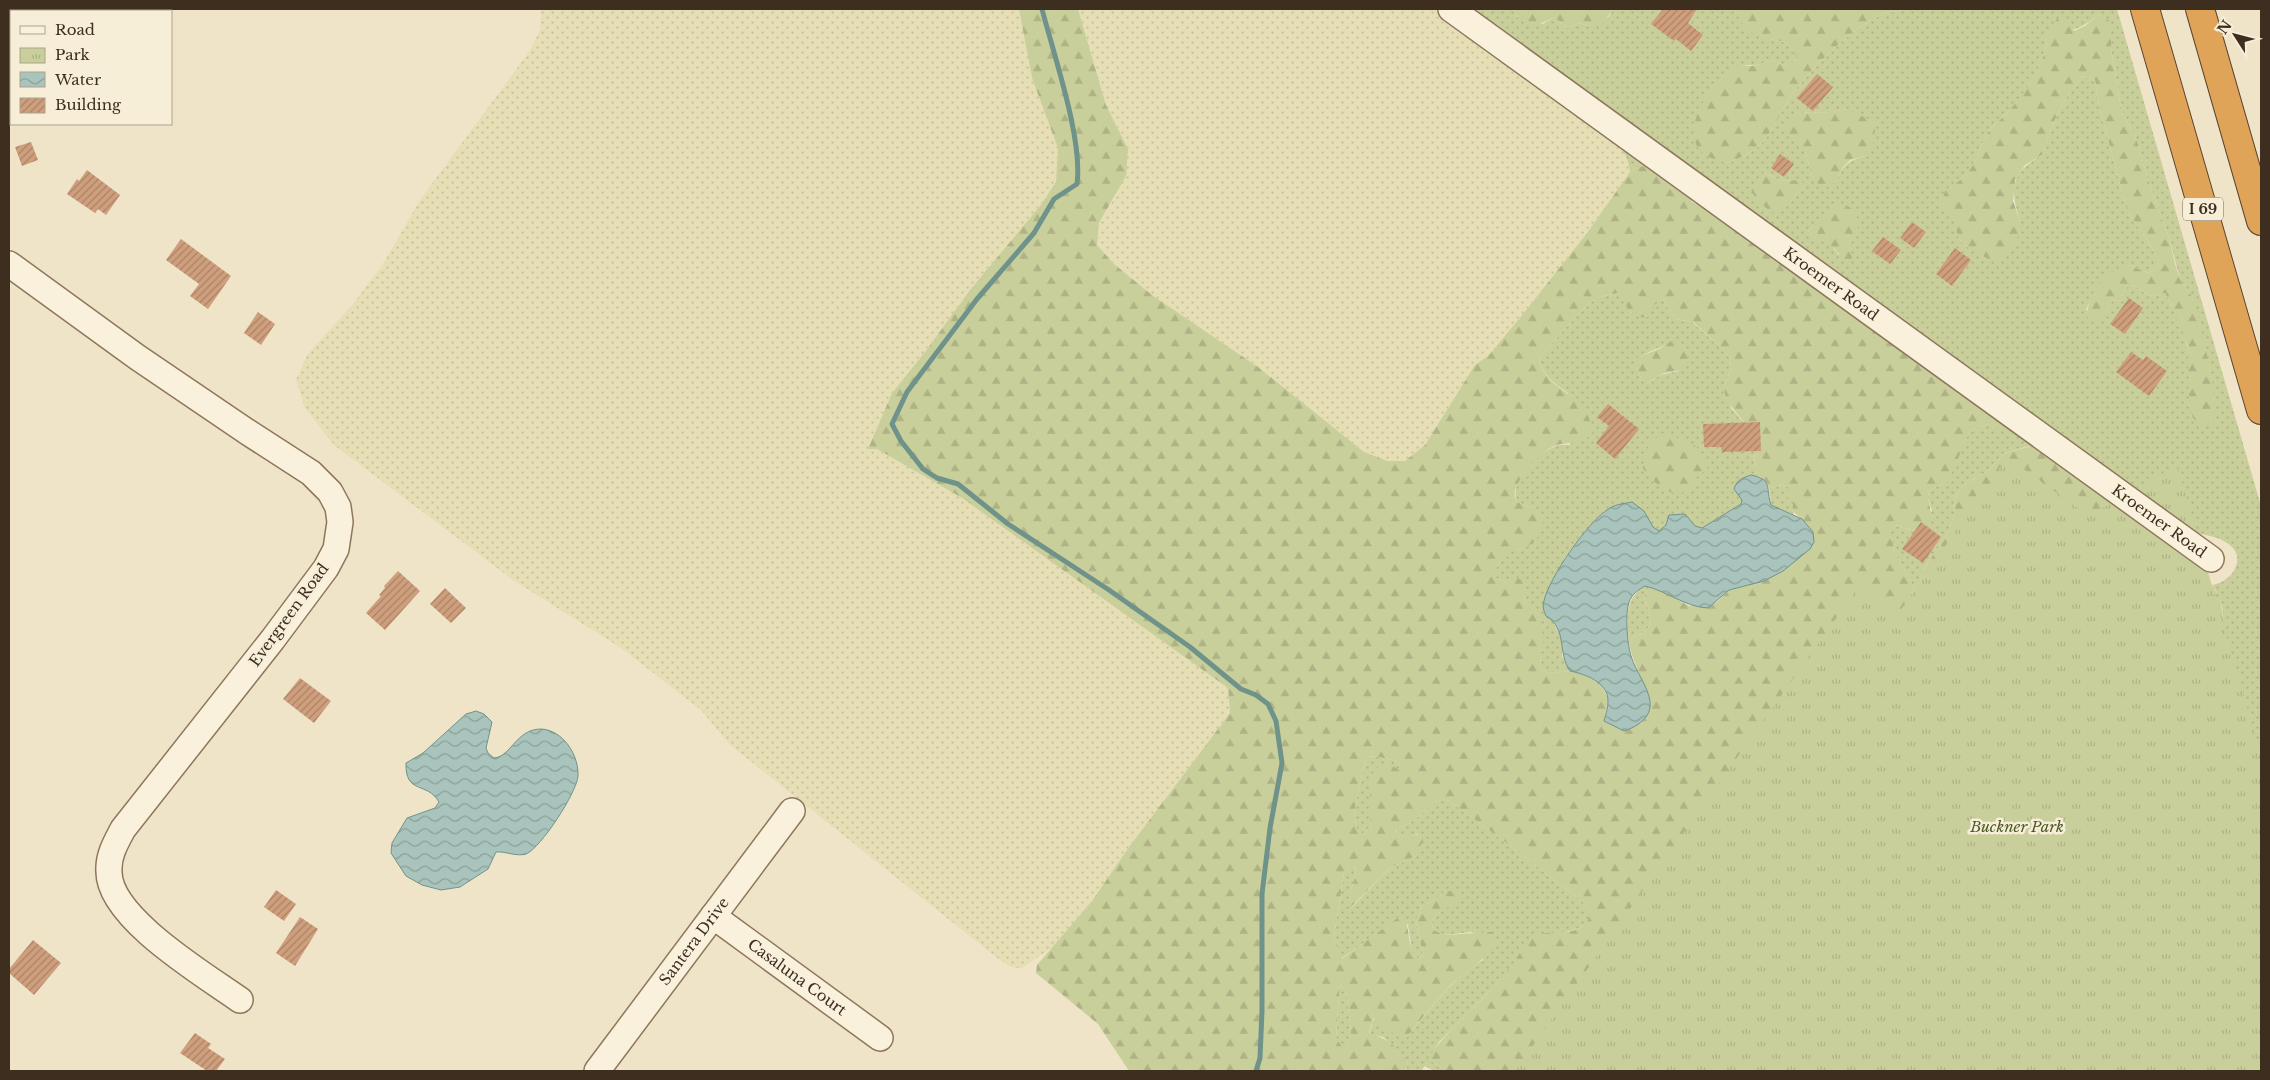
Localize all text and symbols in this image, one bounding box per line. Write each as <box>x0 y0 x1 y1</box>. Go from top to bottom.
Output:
legend <box>10 10 172 125</box>
north arrow <box>2210 10 2260 60</box>
text: N <box>2213 17 2236 38</box>
text: Road <box>55 20 95 39</box>
text: Park <box>55 45 91 64</box>
text: Water <box>54 70 102 89</box>
text: Building <box>55 95 122 114</box>
road number: I 69 <box>2183 198 2223 220</box>
street label: Kroemer Road <box>1780 243 1883 324</box>
street label: Kroemer Road <box>2108 480 2211 562</box>
street label: Evergreen Road <box>245 559 332 670</box>
park label: Buckner Park <box>1969 817 2064 836</box>
street label: Santera Drive <box>655 893 733 989</box>
street label: Casaluna Court <box>744 934 851 1020</box>

